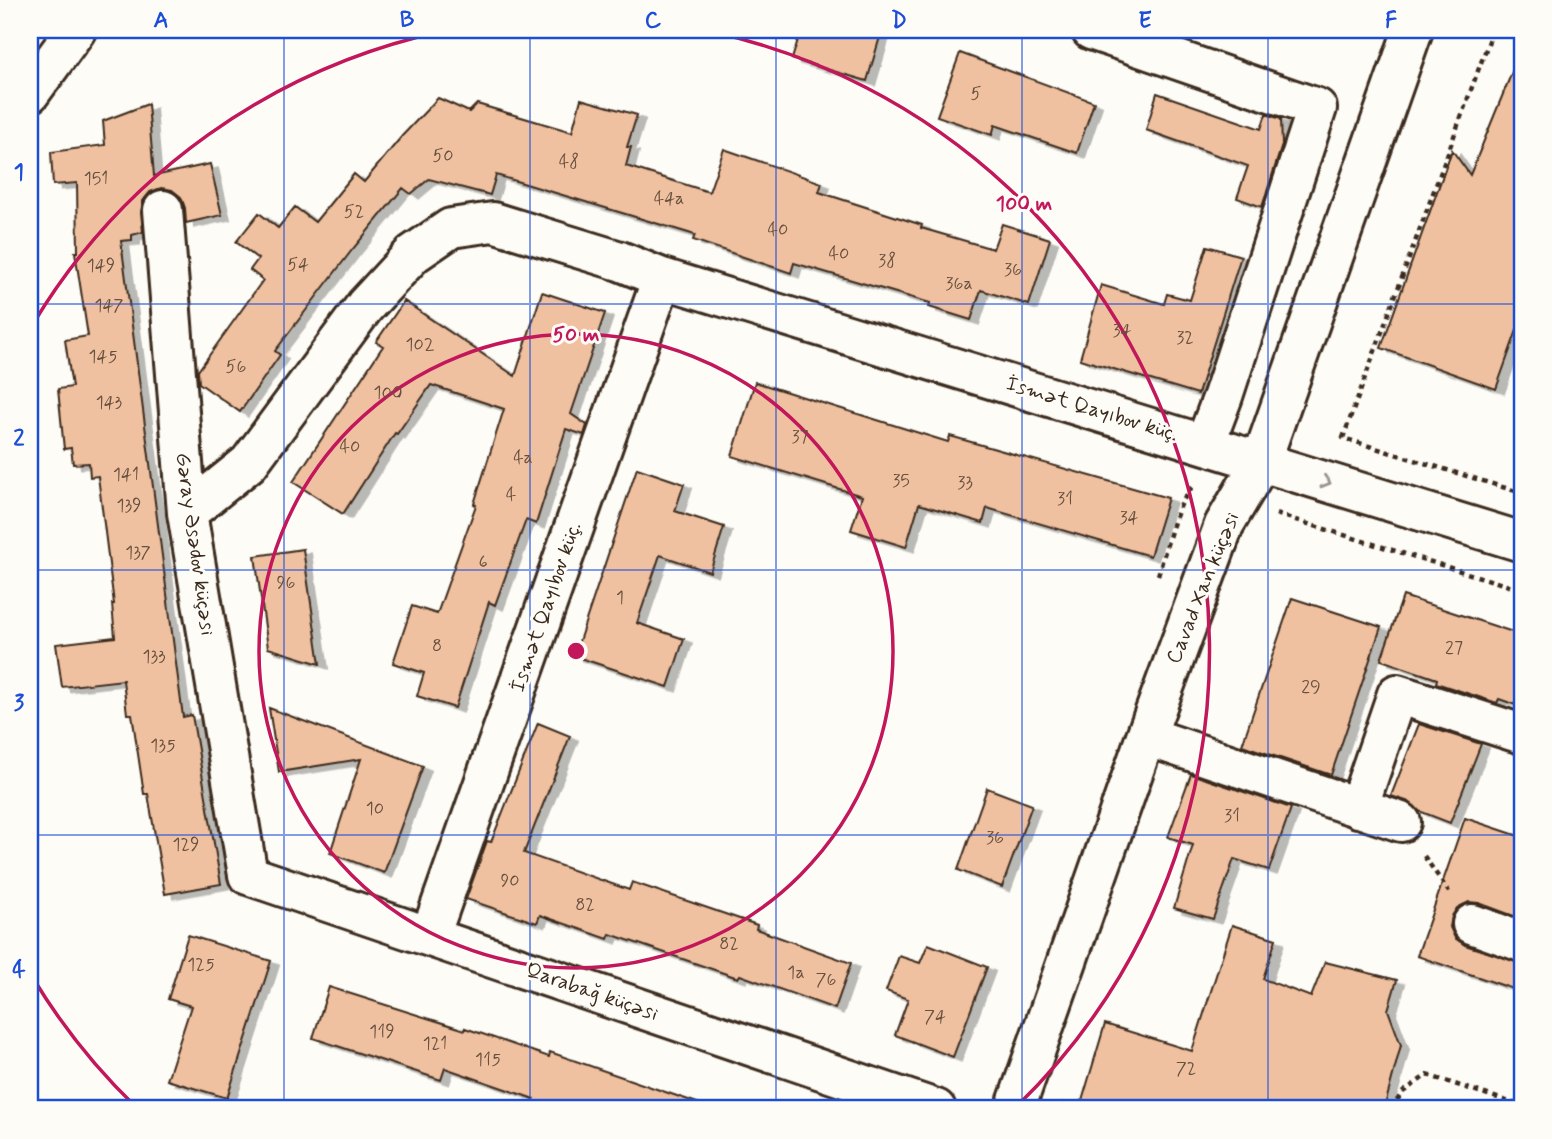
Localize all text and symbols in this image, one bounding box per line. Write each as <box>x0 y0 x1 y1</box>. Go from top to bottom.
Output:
text: A <box>153 6 169 36</box>
text: B <box>400 6 415 36</box>
text: C <box>645 6 662 36</box>
text: D <box>891 6 907 36</box>
text: E <box>1138 6 1152 36</box>
text: F <box>1385 6 1397 36</box>
house number: 5 <box>971 82 982 106</box>
house number: 50 <box>432 144 454 168</box>
house number: 48 <box>559 150 579 174</box>
text: 1 <box>14 158 24 188</box>
house number: 151 <box>84 167 108 191</box>
house number: 44a <box>654 187 684 211</box>
text: 100 m <box>996 190 1052 218</box>
house number: 52 <box>344 200 364 224</box>
house number: 40 <box>768 218 788 242</box>
house number: 40 <box>829 242 849 266</box>
house number: 38 <box>878 249 896 273</box>
house number: 54 <box>287 253 309 277</box>
house number: 149 <box>87 254 115 278</box>
house number: 36 <box>1004 258 1022 282</box>
house number: 36a <box>945 272 973 296</box>
house number: 147 <box>94 294 124 318</box>
house number: 34 <box>1112 319 1132 343</box>
text: 50 m <box>553 321 600 349</box>
house number: 32 <box>1176 326 1194 350</box>
house number: 102 <box>405 333 435 357</box>
house number: 145 <box>89 345 117 369</box>
house number: 56 <box>226 355 246 379</box>
street label: İsmət Qayıbov küç. <box>1003 370 1181 448</box>
house number: 100 <box>373 381 403 405</box>
house number: 143 <box>96 391 122 415</box>
text: 2 <box>13 424 25 454</box>
house number: 37 <box>791 425 809 449</box>
house number: 40 <box>340 435 360 459</box>
house number: 4a <box>513 446 533 470</box>
street label: Gəray Əsədov küçəsi <box>168 451 222 637</box>
house number: 141 <box>113 463 139 487</box>
house number: 35 <box>892 469 910 493</box>
house number: 33 <box>957 471 973 495</box>
one-way arrow <box>1319 474 1331 489</box>
house number: 4 <box>506 483 516 507</box>
house number: 31 <box>1057 487 1073 511</box>
house number: 139 <box>116 494 142 518</box>
house number: 34 <box>1119 506 1139 530</box>
street label: Cavad Xan küçəsi <box>1160 508 1246 668</box>
street label: İsmət Qayıbov küç. <box>504 518 588 696</box>
house number: 137 <box>125 541 151 565</box>
house number: 6 <box>478 550 488 574</box>
house number: 96 <box>277 571 295 595</box>
house number: 1 <box>616 586 624 610</box>
house number: 8 <box>432 634 442 658</box>
house number: 27 <box>1445 636 1463 660</box>
centre of rings <box>564 639 588 663</box>
house number: 133 <box>142 645 166 669</box>
house number: 29 <box>1301 675 1321 699</box>
text: 3 <box>14 689 25 719</box>
house number: 135 <box>150 734 176 758</box>
house number: 10 <box>366 797 384 821</box>
house number: 31 <box>1224 804 1240 828</box>
house number: 36 <box>986 826 1004 850</box>
house number: 129 <box>172 833 200 857</box>
house number: 90 <box>500 869 520 893</box>
house number: 82 <box>575 893 595 917</box>
house number: 82 <box>719 932 739 956</box>
house number: 125 <box>187 953 215 977</box>
text: 4 <box>12 955 26 985</box>
street label: Qarabağ küçəsi <box>522 956 662 1028</box>
house number: 1a <box>787 961 805 985</box>
house number: 76 <box>816 968 836 992</box>
house number: 74 <box>924 1005 946 1029</box>
house number: 119 <box>369 1020 395 1044</box>
house number: 121 <box>423 1032 447 1056</box>
house number: 115 <box>475 1048 501 1072</box>
house number: 72 <box>1176 1057 1196 1081</box>

